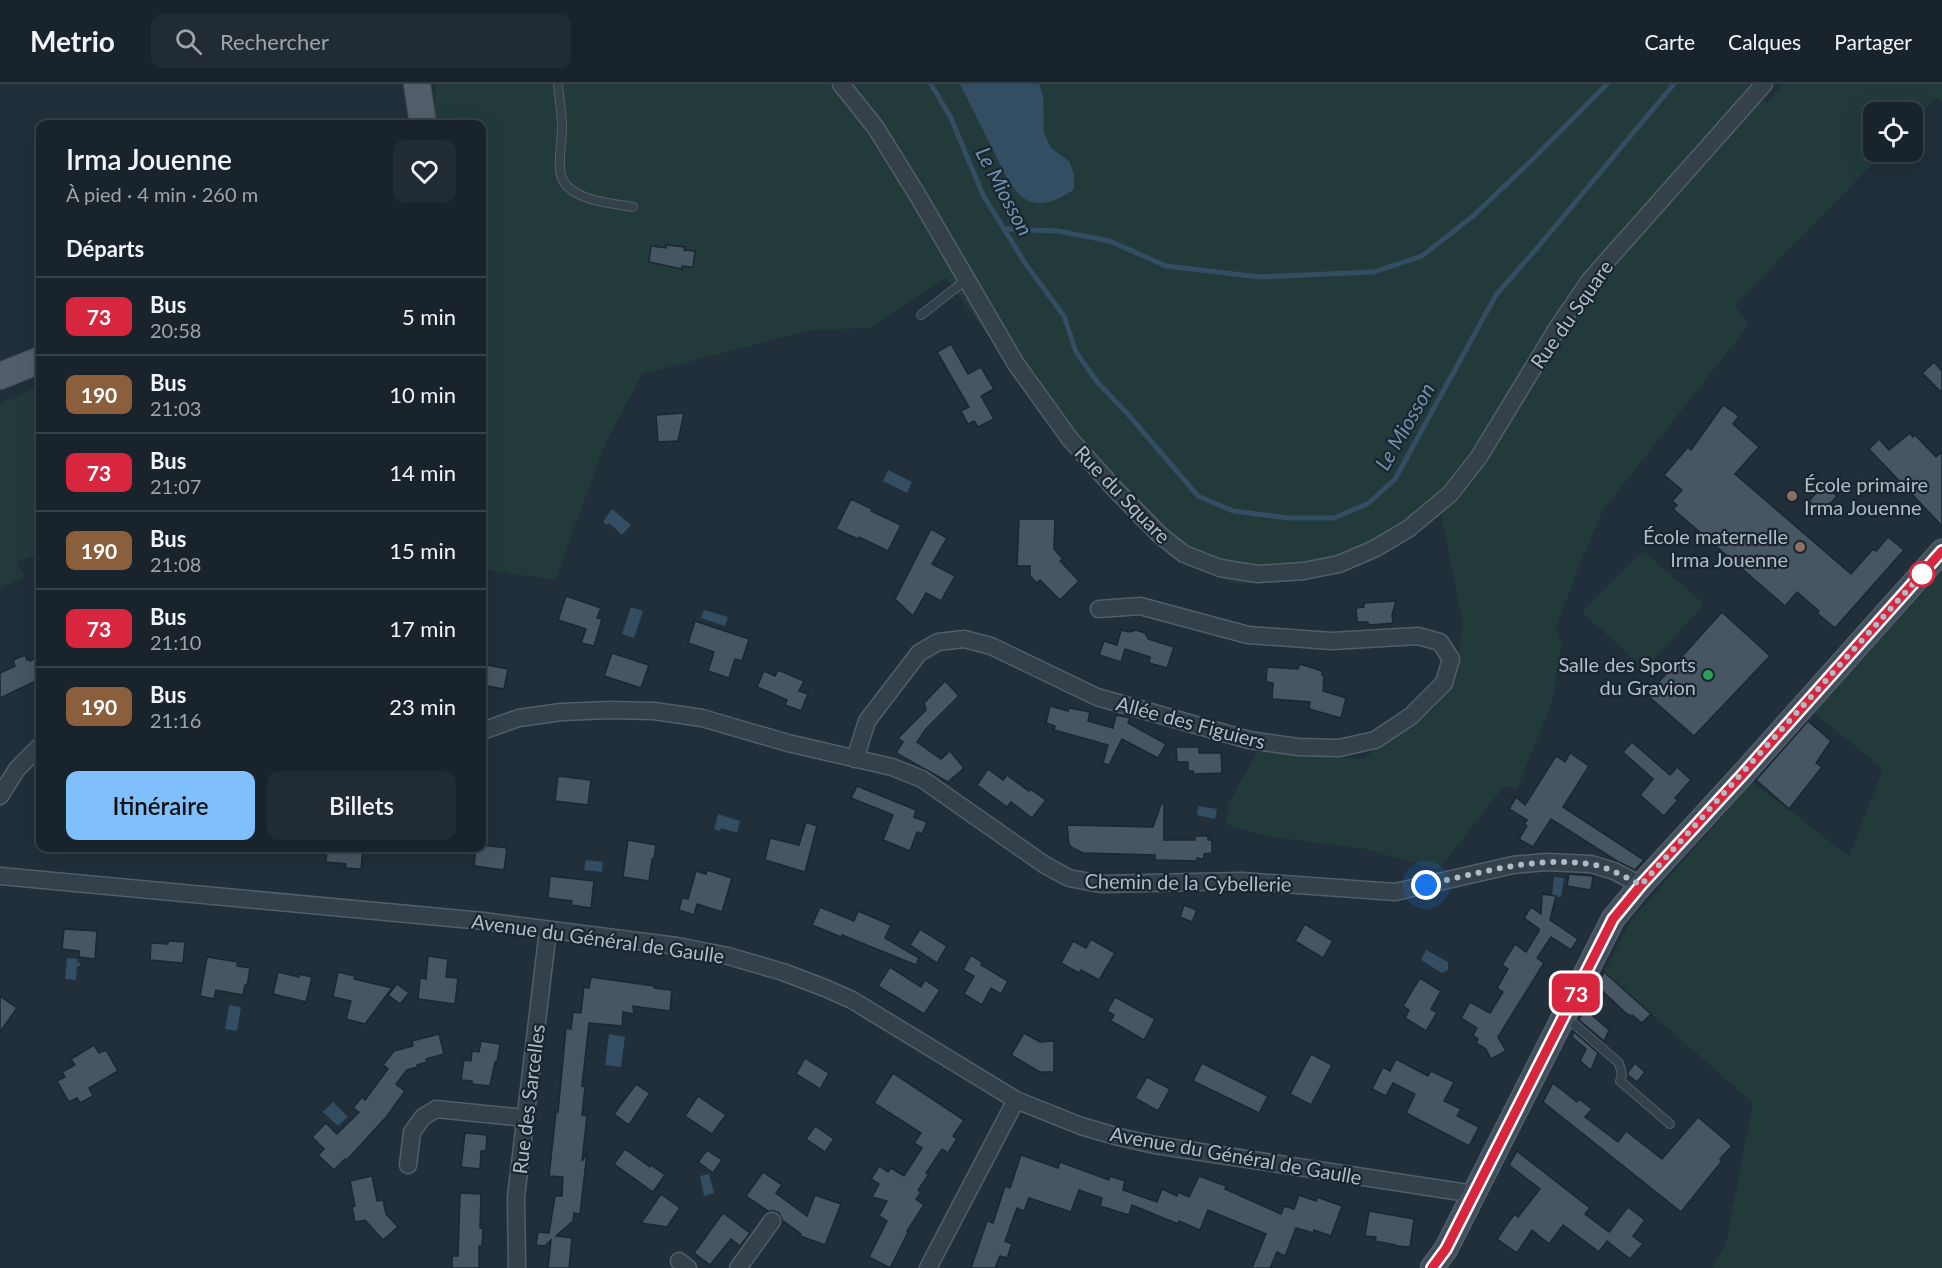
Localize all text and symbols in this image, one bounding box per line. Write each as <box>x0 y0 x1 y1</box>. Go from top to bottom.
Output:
search box <box>151 14 571 68</box>
text: Metrio <box>30 24 115 58</box>
icon: search <box>172 25 205 58</box>
text: Rechercher <box>220 28 329 55</box>
text: Carte <box>1644 29 1695 54</box>
text: Calques <box>1728 29 1801 54</box>
text: Partager <box>1834 29 1912 54</box>
map controls <box>1863 102 1923 162</box>
button: locate <box>1863 102 1923 162</box>
button: heart <box>393 140 456 203</box>
text: Irma Jouenne <box>66 142 232 176</box>
water label: Le Miosson <box>971 142 1039 240</box>
text: À pied · 4 min · 260 m <box>66 182 258 206</box>
text: Départs <box>66 235 144 262</box>
street label: Rue du Square <box>1525 255 1617 373</box>
text: Bus <box>150 291 186 318</box>
text: 5 min <box>402 303 456 330</box>
text: 73 <box>87 304 111 329</box>
text: 20:58 <box>150 318 201 342</box>
text: Bus <box>150 369 186 396</box>
water label: Le Miosson <box>1369 378 1439 474</box>
text: 10 min <box>389 381 456 408</box>
text: 190 <box>81 382 117 407</box>
text: 21:03 <box>150 396 201 420</box>
street label: Rue du Square <box>1070 440 1176 548</box>
text: Bus <box>150 447 186 474</box>
text: 14 min <box>389 459 456 486</box>
text: 73 <box>87 460 111 485</box>
place label: École primaire Irma Jouenne <box>1804 472 1928 519</box>
text: 21:07 <box>150 474 201 498</box>
marker: École primaire Irma Jouenne <box>1785 489 1799 503</box>
place label: École maternelle Irma Jouenne <box>1643 524 1788 571</box>
text: Bus <box>150 525 186 552</box>
text: 15 min <box>389 537 456 564</box>
text: 190 <box>81 538 117 563</box>
marker: École maternelle Irma Jouenne <box>1793 540 1807 554</box>
text: 21:08 <box>150 552 201 576</box>
unlabelled marker <box>1909 561 1935 587</box>
text: Bus <box>150 603 186 630</box>
text: 17 min <box>389 615 456 642</box>
text: 73 <box>87 616 111 641</box>
text: 21:10 <box>150 630 201 654</box>
place label: Salle des Sports du Gravion <box>1558 652 1696 699</box>
marker: Salle des Sports du Gravion <box>1701 668 1715 682</box>
text: Bus <box>150 681 186 708</box>
street label: Allée des Figuiers <box>1114 691 1268 753</box>
text: 23 min <box>389 693 456 720</box>
text: 190 <box>81 694 117 719</box>
text: 21:16 <box>150 708 201 732</box>
button: Itinéraire <box>66 771 255 840</box>
button: Billets <box>267 771 456 840</box>
street label: Chemin de la Cybellerie <box>1084 868 1292 896</box>
your location <box>1411 870 1441 900</box>
street label: Avenue du Général de Gaulle <box>470 908 726 968</box>
line badge: 73 <box>1549 974 1603 1012</box>
text: 73 <box>1564 981 1588 1006</box>
street label: Rue des Sarcelles <box>507 1023 549 1175</box>
street label: Avenue du Général de Gaulle <box>1108 1121 1364 1189</box>

